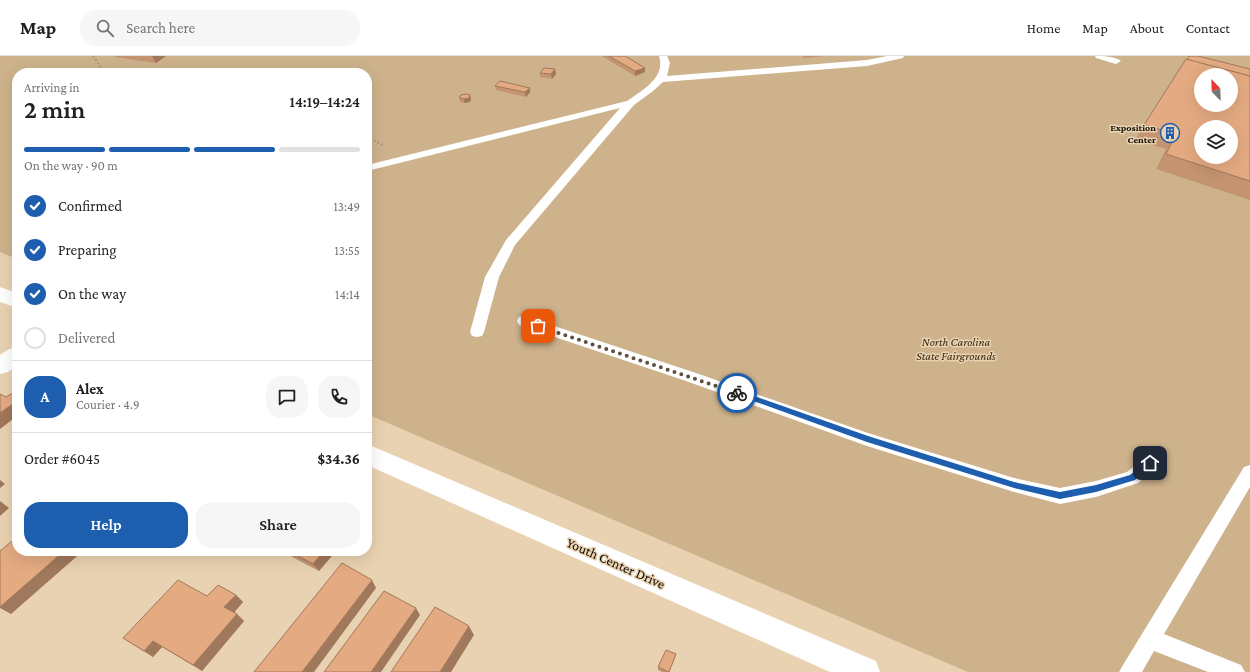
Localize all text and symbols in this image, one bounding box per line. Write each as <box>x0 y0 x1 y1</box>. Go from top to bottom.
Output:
search box <box>80 10 360 46</box>
text: Map <box>20 17 56 38</box>
icon: search <box>94 17 116 39</box>
text: Search here <box>126 20 195 36</box>
text: Home <box>1027 20 1060 36</box>
text: Map <box>1082 20 1108 36</box>
text: About <box>1130 20 1164 36</box>
text: Contact <box>1186 20 1230 36</box>
north arrow <box>1194 68 1238 112</box>
map controls <box>1194 68 1238 164</box>
text: Arriving in <box>24 80 80 95</box>
text: 14:19–14:24 <box>290 94 360 110</box>
text: 2 min <box>24 95 85 124</box>
button: layers <box>1194 120 1238 164</box>
place label: Exposition Center <box>1110 122 1156 145</box>
building icon: Exposition Center <box>1159 122 1181 144</box>
text: On the way · 90 m <box>24 158 118 173</box>
icon: check <box>24 195 46 217</box>
text: Confirmed <box>58 198 122 214</box>
text: 13:49 <box>333 199 360 214</box>
icon: check <box>24 239 46 261</box>
text: Preparing <box>58 242 117 258</box>
text: 13:55 <box>334 243 360 258</box>
icon: check <box>24 283 46 305</box>
text: On the way <box>58 286 126 302</box>
text: 14:14 <box>335 287 360 302</box>
pin <box>521 309 555 343</box>
icon: bag <box>527 315 549 337</box>
text: Delivered <box>58 330 115 346</box>
park label: North Carolina State Fairgrounds <box>916 335 996 363</box>
courier <box>717 373 757 413</box>
button: chat <box>266 376 308 418</box>
button: phone <box>318 376 360 418</box>
text: Alex <box>76 381 104 397</box>
icon: bike <box>726 382 748 404</box>
text: A <box>41 389 49 405</box>
text: Courier · 4.9 <box>76 397 140 412</box>
pin <box>1133 446 1167 480</box>
text: Order #6045 <box>24 451 100 467</box>
text: $34.36 <box>317 451 360 467</box>
icon: home <box>1139 452 1161 474</box>
button: Help <box>24 502 188 548</box>
button: Share <box>196 502 360 548</box>
street label: Youth Center Drive <box>564 534 668 592</box>

